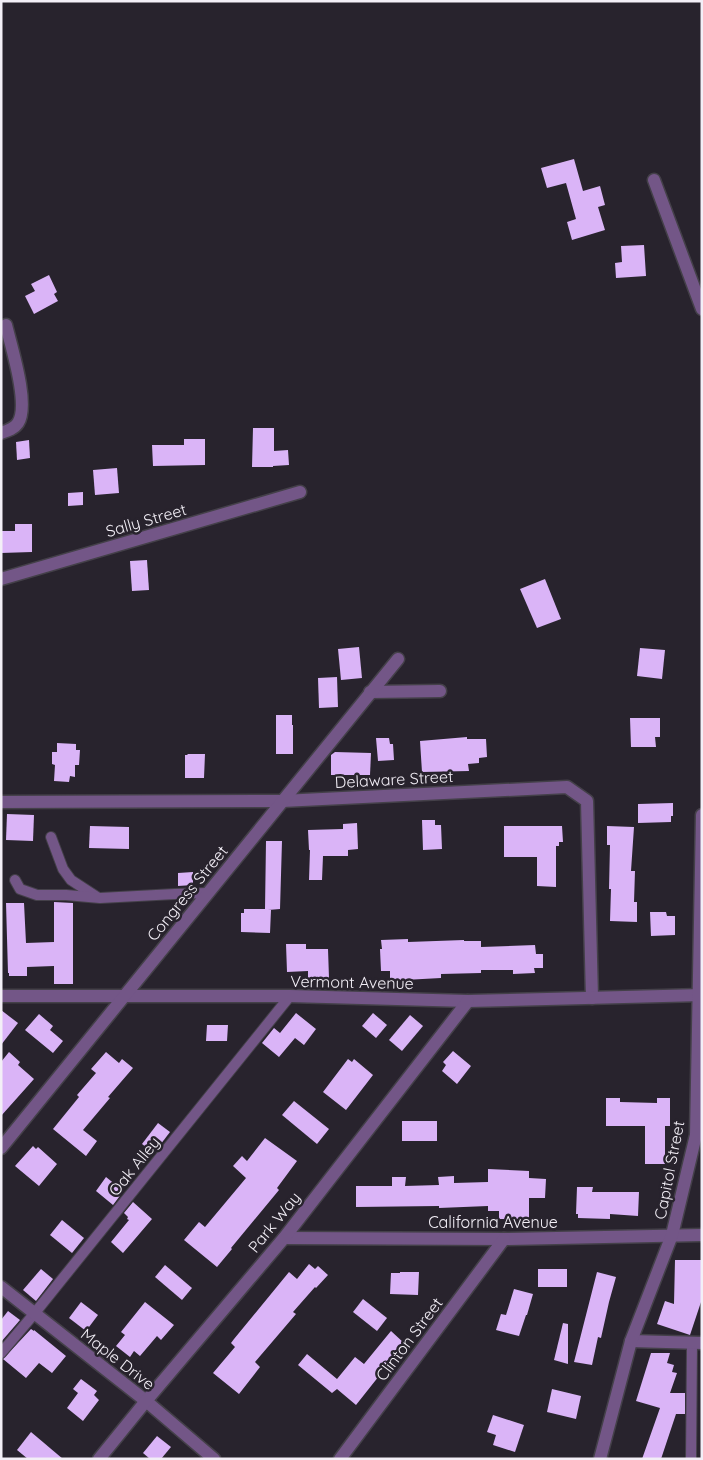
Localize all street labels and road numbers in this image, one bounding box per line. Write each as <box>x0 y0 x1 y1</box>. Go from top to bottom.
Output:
street label: Sally Street <box>103 499 189 541</box>
street label: Delaware Street <box>334 766 454 792</box>
street label: Congress Street <box>142 841 232 945</box>
street label: Vermont Avenue <box>290 971 414 993</box>
street label: Capitol Street <box>650 1119 688 1221</box>
street label: Oak Alley <box>104 1132 164 1200</box>
street label: Park Way <box>243 1188 305 1256</box>
street label: California Avenue <box>428 1212 558 1232</box>
street label: Clinton Street <box>371 1293 447 1385</box>
street label: Maple Drive <box>77 1324 159 1394</box>

